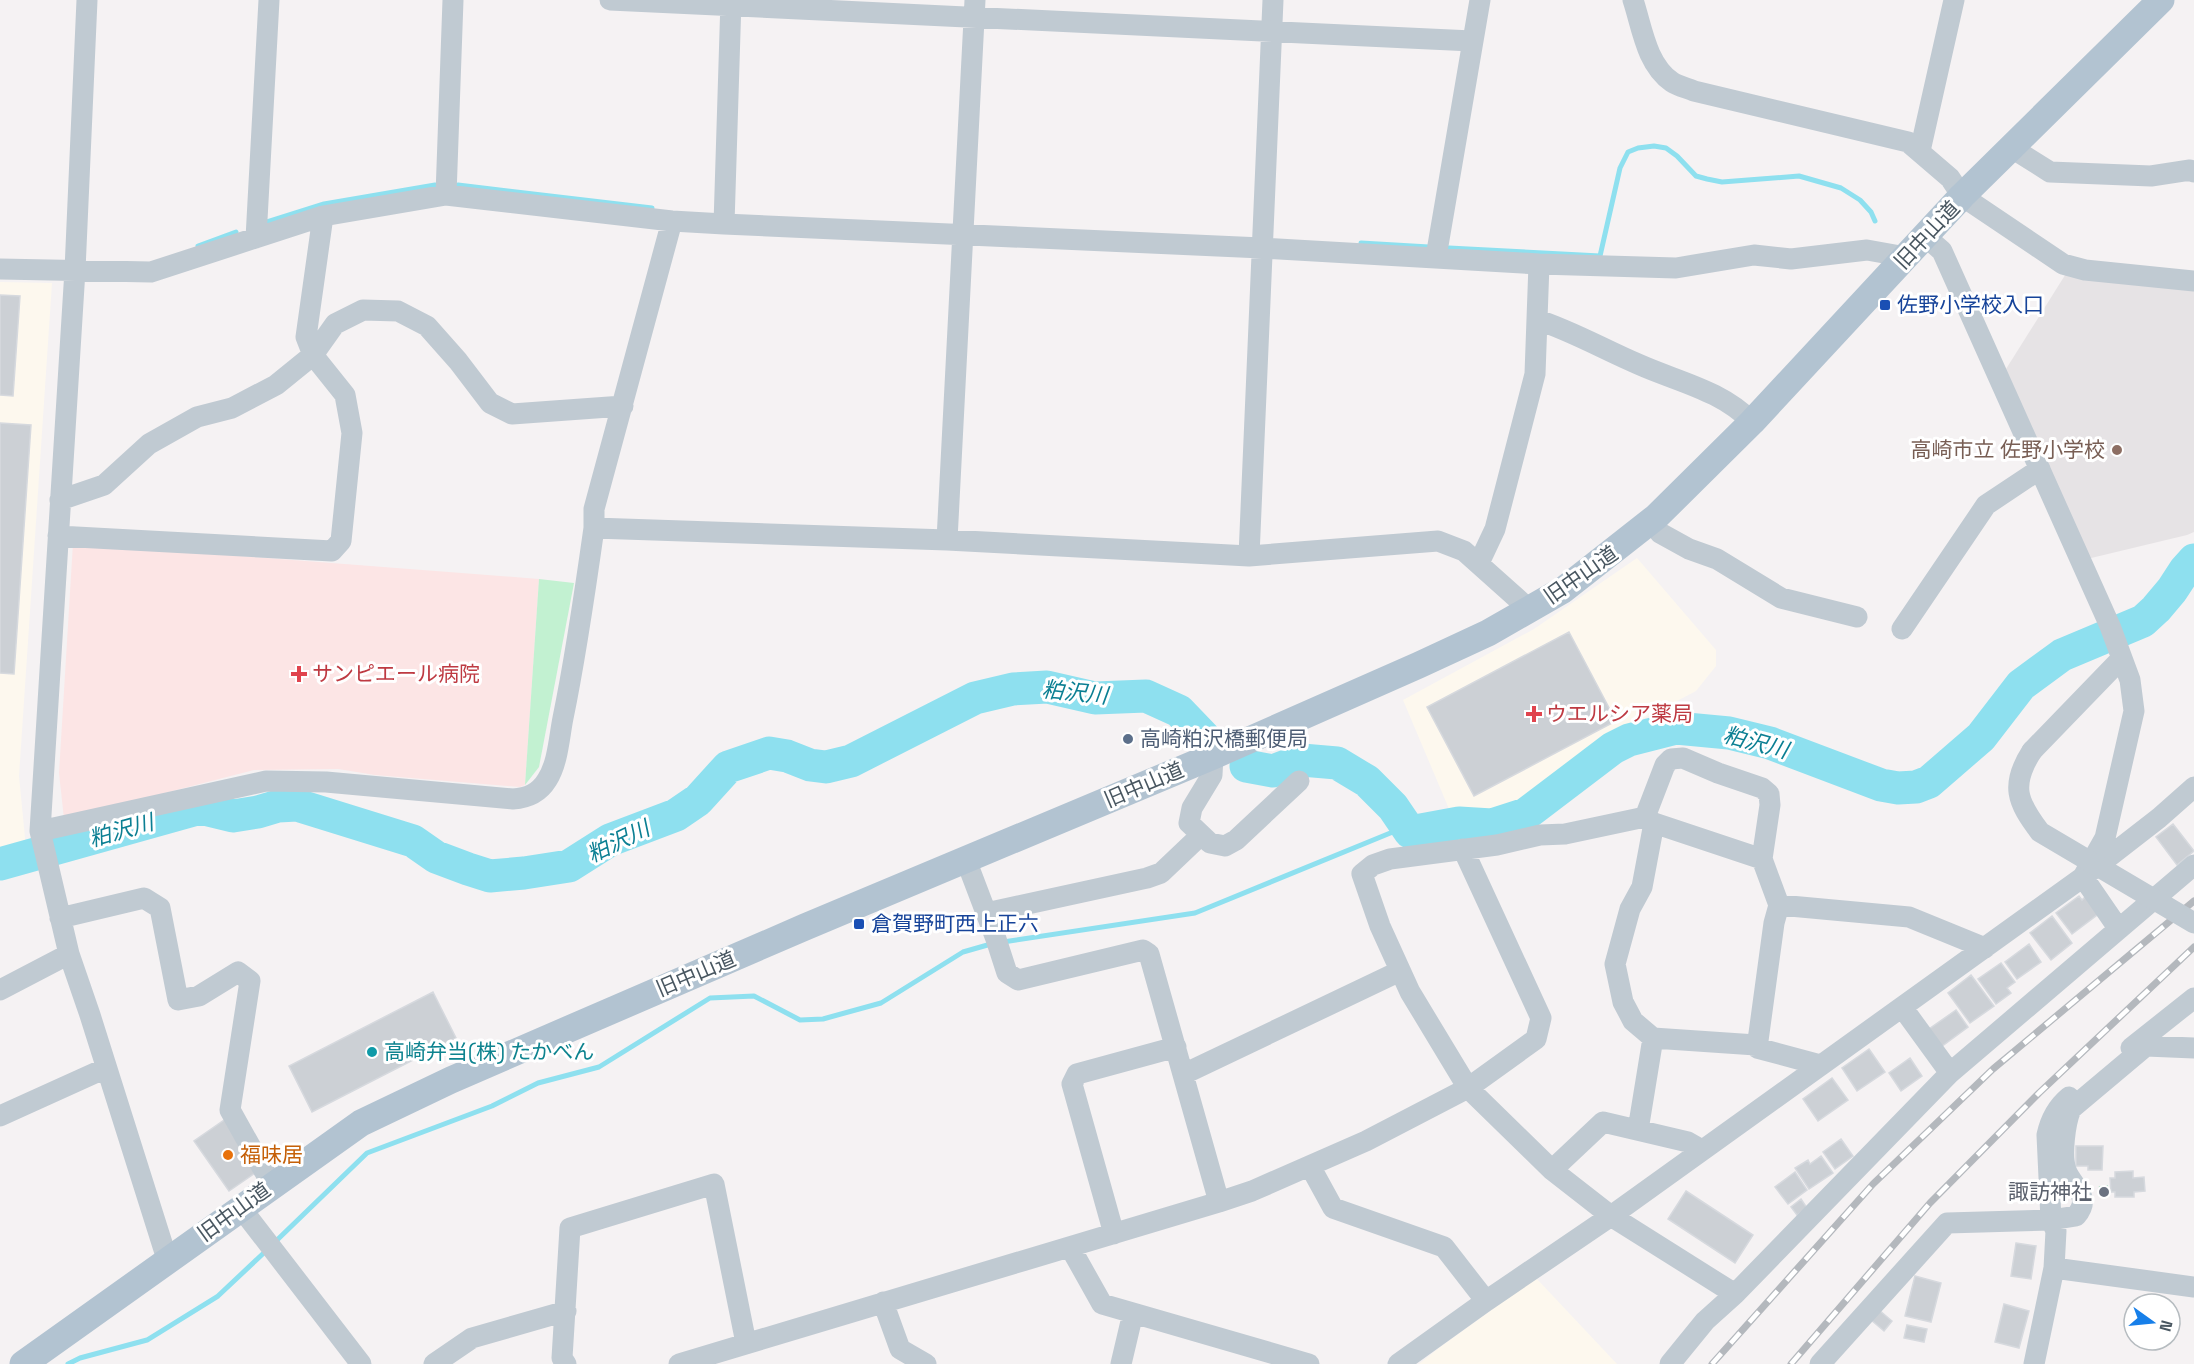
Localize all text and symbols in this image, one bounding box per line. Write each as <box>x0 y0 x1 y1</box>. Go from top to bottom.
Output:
street label: 旧中山道 <box>1888 195 1965 275</box>
place label: 佐野小学校入口 <box>1897 291 2044 318</box>
marker: 佐野小学校入口 <box>1878 298 1892 312</box>
place label: 高崎市立 佐野小学校 <box>1911 436 2105 463</box>
marker: 高崎市立 佐野小学校 <box>2110 443 2124 457</box>
street label: 旧中山道 <box>1539 539 1623 610</box>
place label: サンピエール病院 <box>312 660 480 687</box>
marker: サンピエール病院 <box>290 665 308 683</box>
water label: 粕沢川 <box>1041 675 1111 710</box>
place label: ウエルシア薬局 <box>1546 700 1693 727</box>
marker: ウエルシア薬局 <box>1527 707 1541 721</box>
water label: 粕沢川 <box>1720 720 1793 765</box>
place label: 高崎粕沢橋郵便局 <box>1140 725 1308 752</box>
marker: 高崎粕沢橋郵便局 <box>1121 732 1135 746</box>
street label: 旧中山道 <box>1100 756 1188 813</box>
water label: 粕沢川 <box>85 807 158 853</box>
water label: 粕沢川 <box>582 813 656 868</box>
place label: 倉賀野町西上正六 <box>871 910 1039 937</box>
marker: 倉賀野町西上正六 <box>852 917 866 931</box>
street label: 旧中山道 <box>652 945 740 1002</box>
place label: 高崎弁当(株) たかべん <box>384 1038 594 1065</box>
marker: 高崎弁当(株) たかべん <box>365 1045 379 1059</box>
place label: 福味居 <box>240 1141 303 1168</box>
marker: 福味居 <box>221 1148 235 1162</box>
street label: 旧中山道 <box>192 1176 276 1247</box>
place label: 諏訪神社 <box>2008 1178 2092 1205</box>
marker: 諏訪神社 <box>2097 1185 2111 1199</box>
north arrow <box>2122 1292 2182 1352</box>
text: N <box>2154 1318 2178 1334</box>

